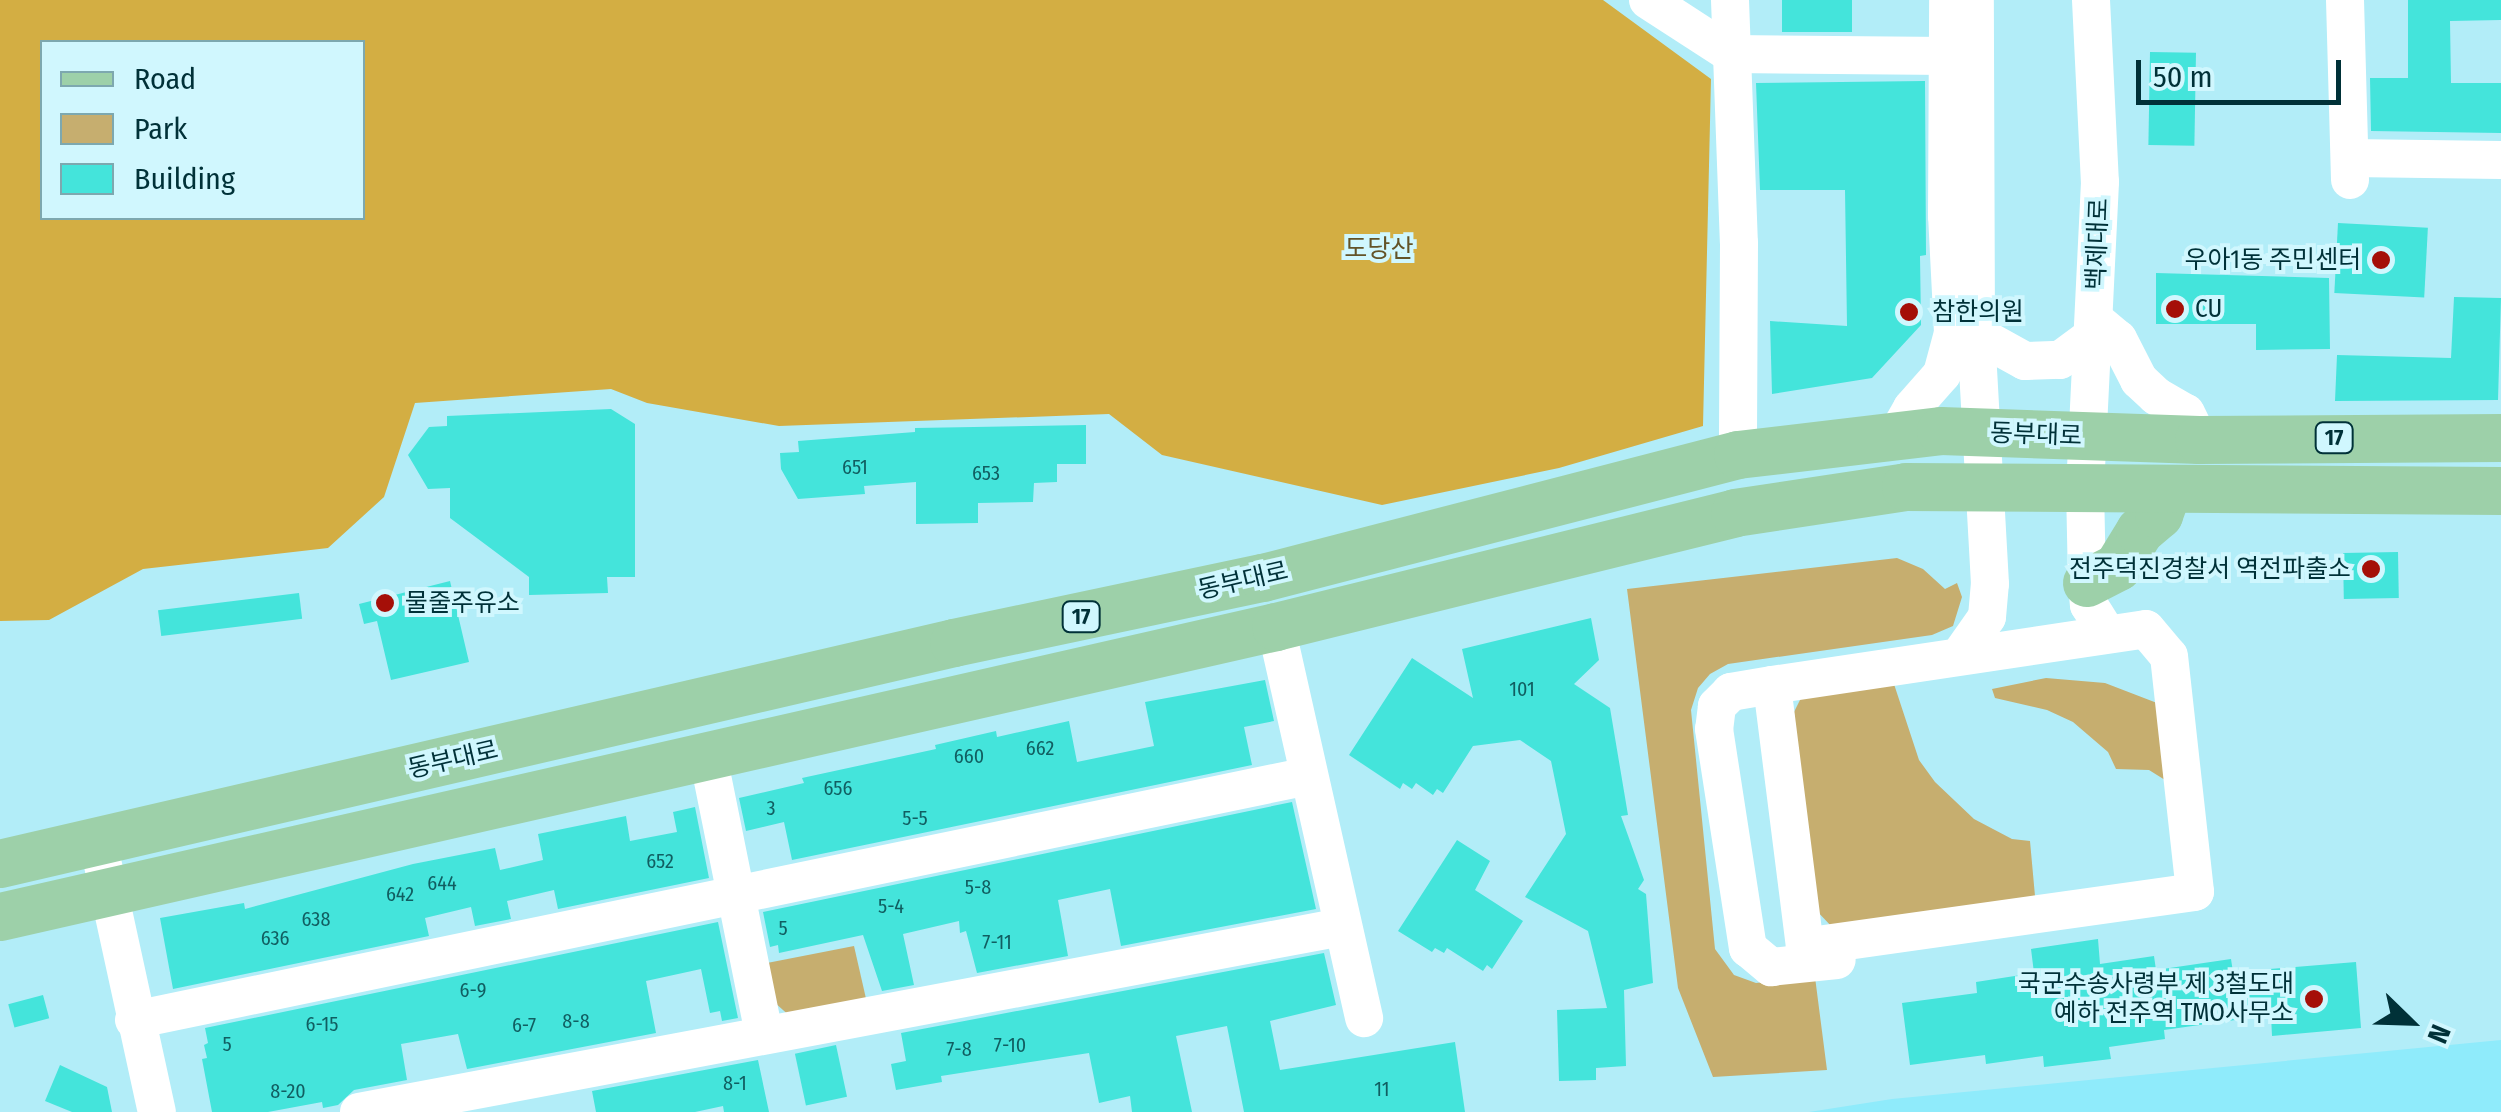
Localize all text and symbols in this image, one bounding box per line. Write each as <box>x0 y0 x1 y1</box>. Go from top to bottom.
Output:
legend <box>40 40 365 220</box>
scale bar <box>2141 40 2346 102</box>
text: 50 m <box>2153 59 2213 95</box>
text: Road <box>134 61 196 97</box>
text: Park <box>134 111 187 147</box>
text: Building <box>134 161 235 197</box>
street label: 백제대로 <box>2081 198 2115 290</box>
park label: 도당산 <box>1345 234 1413 264</box>
place label: 우아1동 주민센터 <box>2184 245 2361 275</box>
marker: 우아1동 주민센터 <box>2370 249 2392 271</box>
place label: CU <box>2195 294 2222 324</box>
place label: 참한의원 <box>1932 297 2024 327</box>
marker: CU <box>2164 298 2186 320</box>
marker: 참한의원 <box>1896 299 1922 325</box>
street label: 동부대로 <box>1990 418 2082 452</box>
road number: 17 <box>2314 421 2354 455</box>
house number: 651 <box>842 455 868 479</box>
house number: 653 <box>972 461 1000 485</box>
place label: 전주덕진경찰서 역전파출소 <box>2069 554 2351 584</box>
street label: 동부대로 <box>1195 556 1291 606</box>
marker: 전주덕진경찰서 역전파출소 <box>2360 558 2382 580</box>
place label: 물줄주유소 <box>405 588 520 618</box>
marker: 물줄주유소 <box>374 592 396 614</box>
road number: 17 <box>1061 600 1101 634</box>
house number: 101 <box>1509 677 1535 701</box>
street label: 동부대로 <box>405 735 501 785</box>
house number: 662 <box>1026 736 1054 760</box>
house number: 660 <box>954 744 984 768</box>
house number: 656 <box>824 776 852 800</box>
house number: 3 <box>766 796 776 820</box>
house number: 5-5 <box>902 806 928 830</box>
house number: 652 <box>646 849 674 873</box>
house number: 644 <box>427 871 457 895</box>
house number: 5-8 <box>965 875 991 899</box>
house number: 642 <box>386 882 414 906</box>
house number: 5-4 <box>878 894 904 918</box>
house number: 638 <box>302 907 330 931</box>
house number: 5 <box>778 916 788 940</box>
house number: 636 <box>261 926 289 950</box>
house number: 7-11 <box>982 930 1012 954</box>
place label: 국군수송사령부 제 3철도대 예하 전주역 TMO사무소 <box>2018 970 2294 1029</box>
north arrow <box>2361 972 2461 1072</box>
house number: 6-9 <box>460 978 486 1002</box>
marker: 국군수송사령부 제 3철도대 예하 전주역 TMO사무소 <box>2303 988 2325 1010</box>
house number: 8-8 <box>562 1009 590 1033</box>
house number: 6-15 <box>306 1012 338 1036</box>
house number: 6-7 <box>512 1013 536 1037</box>
text: N <box>2421 1020 2458 1048</box>
house number: 5 <box>222 1032 232 1056</box>
house number: 7-10 <box>994 1033 1026 1057</box>
house number: 7-8 <box>946 1037 972 1061</box>
house number: 8-1 <box>723 1071 747 1095</box>
house number: 11 <box>1374 1077 1390 1101</box>
house number: 8-20 <box>270 1079 306 1103</box>

